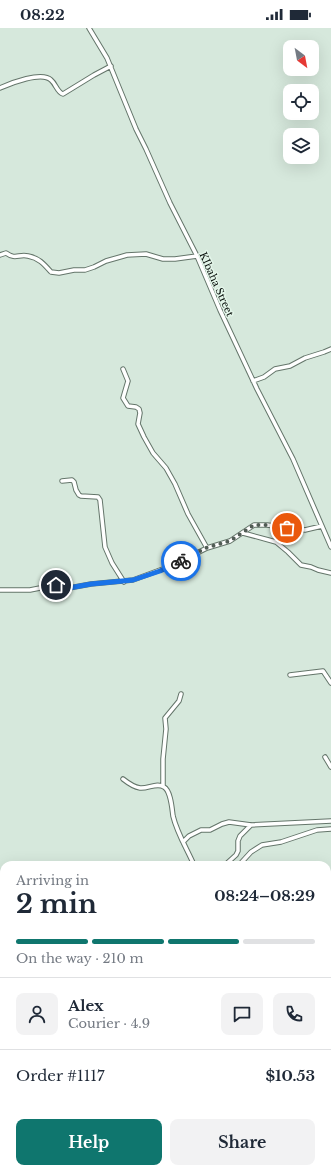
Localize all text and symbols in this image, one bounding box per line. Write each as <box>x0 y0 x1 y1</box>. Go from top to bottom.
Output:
text: 08:22 <box>20 5 65 24</box>
north arrow <box>283 40 319 76</box>
map controls <box>283 40 319 164</box>
button: locate <box>283 84 319 120</box>
button: layers <box>283 128 319 164</box>
street label: KIbaha Street <box>197 250 237 319</box>
pin <box>270 511 304 545</box>
icon: bag <box>276 517 298 539</box>
courier <box>161 541 201 581</box>
icon: bike <box>170 550 192 572</box>
pin <box>39 568 73 602</box>
icon: home <box>45 574 67 596</box>
text: Arriving in <box>16 872 89 889</box>
text: 08:24–08:29 <box>214 886 315 905</box>
text: 2 min <box>16 888 97 920</box>
text: On the way · 210 m <box>16 950 143 967</box>
button: person <box>16 993 58 1035</box>
button: chat <box>221 993 263 1035</box>
button: phone <box>273 993 315 1035</box>
text: Alex <box>68 996 104 1015</box>
text: Courier · 4.9 <box>68 1015 150 1032</box>
text: Order #1117 <box>16 1066 105 1085</box>
text: $10.53 <box>265 1066 315 1085</box>
button: Help <box>16 1119 162 1165</box>
button: Share <box>170 1119 315 1165</box>

